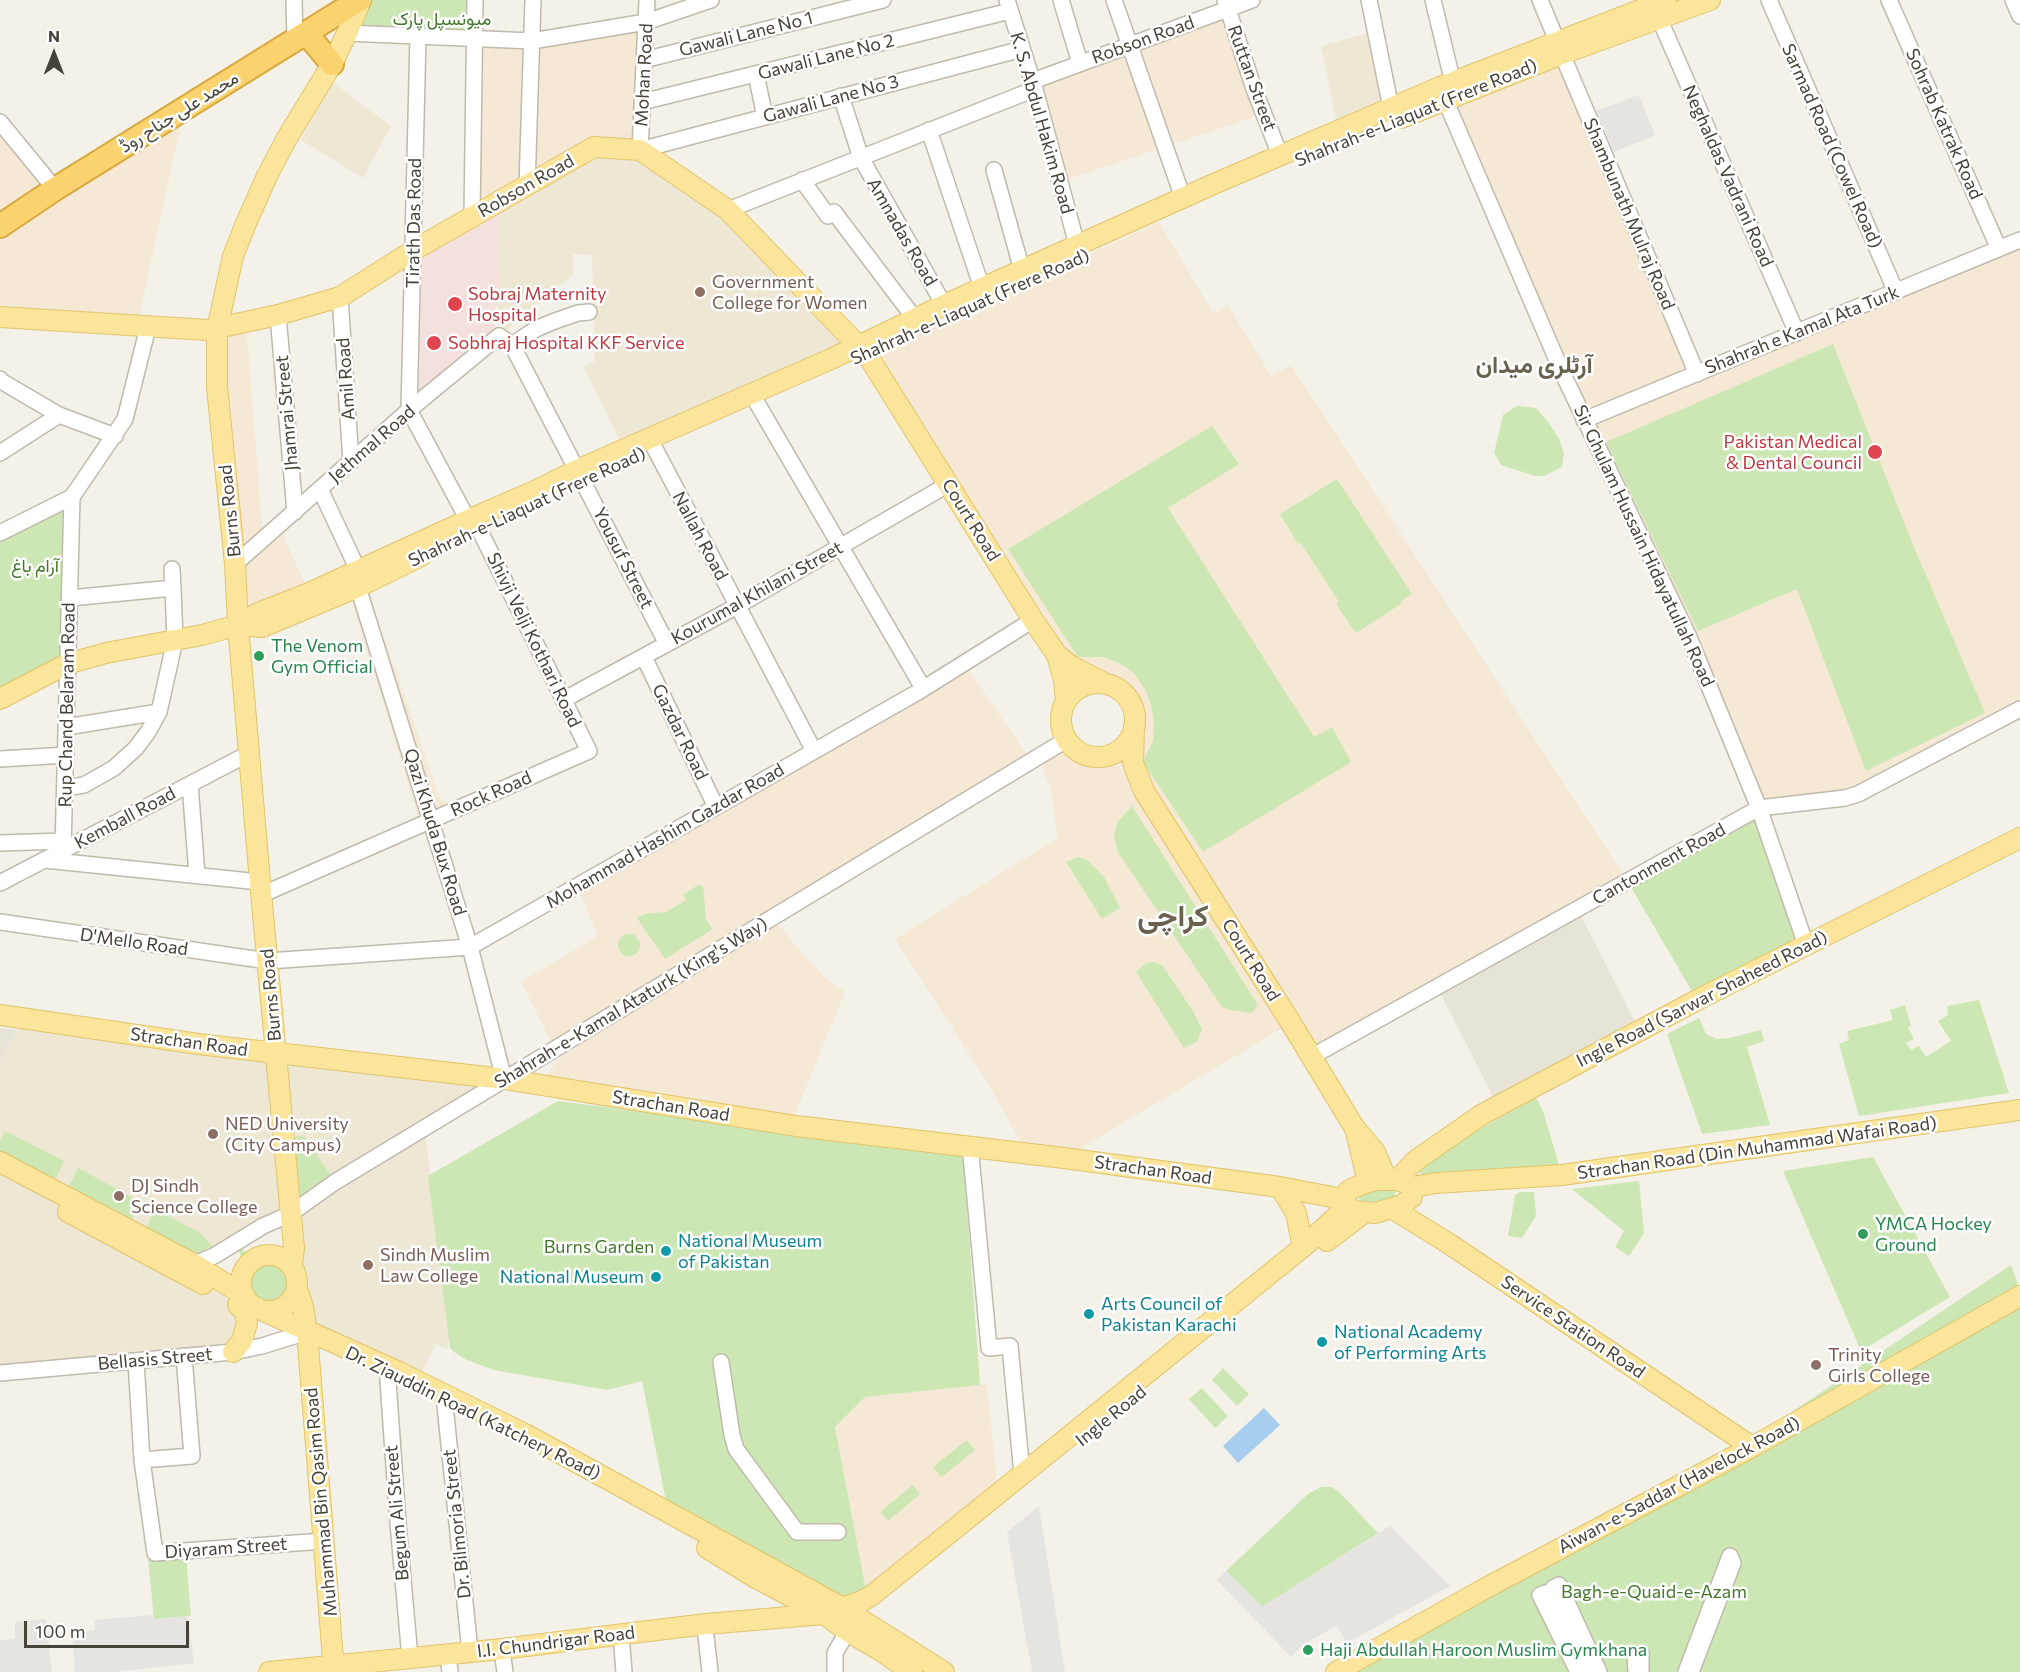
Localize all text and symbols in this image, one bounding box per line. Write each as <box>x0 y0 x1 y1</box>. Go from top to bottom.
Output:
street label: Gawali Lane No 1 <box>677 7 815 61</box>
park label: میونسپل پارک <box>393 8 491 30</box>
street label: Robson Road <box>1089 11 1197 69</box>
street label: Ruttan Street <box>1223 22 1281 134</box>
street label: Mohan Road <box>631 23 657 127</box>
north arrow <box>24 24 84 84</box>
text: N <box>48 26 60 45</box>
street label: Gawali Lane No 2 <box>756 30 896 84</box>
street label: K. S. Abdul Hakim Road <box>1006 30 1078 216</box>
street label: Sarmad Road (Cowel Road) <box>1777 41 1887 251</box>
street label: Sohrab Katrak Road <box>1901 45 1987 203</box>
street label: Shahrah-e-Liaquat (Frere Road) <box>1292 54 1540 172</box>
street label: محمد علی جناح روڈ <box>115 67 243 157</box>
street label: Gawali Lane No 3 <box>761 70 901 128</box>
street label: Neghaldas Vadrani Road <box>1678 82 1778 270</box>
street label: Shambunath Mulraj Road <box>1579 115 1679 313</box>
street label: Robson Road <box>474 150 578 222</box>
street label: Tirath Das Road <box>402 158 426 288</box>
street label: Amnadas Road <box>862 174 942 290</box>
street label: Shahrah-e-Liaquat (Frere Road) <box>847 244 1093 370</box>
place label: Government College for Women <box>712 271 868 314</box>
street label: Shahrah e Kamal Ata Turk <box>1702 281 1902 379</box>
place label: Sobraj Maternity Hospital <box>468 283 606 326</box>
marker: Government College for Women <box>693 285 707 299</box>
marker: Sobraj Maternity Hospital <box>446 295 464 313</box>
place label: Sobhraj Hospital KKF Service <box>448 332 685 354</box>
marker: Sobhraj Hospital KKF Service <box>425 334 443 352</box>
street label: Amil Road <box>332 337 360 421</box>
district label: آرٹلری میدان <box>1475 351 1593 379</box>
street label: Jhamrai Street <box>271 354 303 472</box>
street label: Jethmal Road <box>324 401 420 487</box>
street label: Sir Ghulam Hussain Hidayatullah Road <box>1569 402 1719 690</box>
place label: Pakistan Medical & Dental Council <box>1724 431 1862 474</box>
street label: Shahrah-e-Liaquat (Frere Road) <box>405 442 649 572</box>
marker: Pakistan Medical & Dental Council <box>1866 443 1884 461</box>
street label: Burns Road <box>214 464 246 558</box>
street label: Court Road <box>937 475 1005 565</box>
street label: Nallah Road <box>668 488 732 584</box>
street label: Yousuf Street <box>588 504 658 612</box>
street label: Kourumal Khilani Street <box>667 537 847 649</box>
street label: Shivji Velji Kothari Road <box>482 549 586 731</box>
park label: آرام باغ <box>11 555 59 577</box>
street label: Rup Chand Belaram Road <box>54 602 80 808</box>
place label: The Venom Gym Official <box>271 635 373 678</box>
marker: The Venom Gym Official <box>252 649 266 663</box>
street label: Gazdar Road <box>647 681 713 783</box>
street label: Qazi Khuda Bux Road <box>399 746 471 918</box>
street label: Mohammad Hashim Gazdar Road <box>542 759 788 913</box>
street label: Rock Road <box>447 767 535 821</box>
street label: Kemball Road <box>71 782 179 854</box>
street label: Cantonment Road <box>1589 818 1729 910</box>
district label: کراچی <box>1137 898 1209 934</box>
street label: Shahrah-e-Kamal Ataturk (King's Way) <box>491 913 771 1093</box>
street label: Court Road <box>1217 915 1285 1005</box>
street label: D'Mello Road <box>79 924 189 960</box>
street label: Ingle Road (Sarwar Shaheed Road) <box>1573 926 1831 1072</box>
street label: Burns Road <box>256 948 286 1042</box>
street label: Strachan Road <box>129 1023 249 1061</box>
street label: Strachan Road <box>611 1086 731 1126</box>
street label: Strachan Road (Din Muhammad Wafai Road) <box>1576 1112 1938 1184</box>
place label: NED University (City Campus) <box>225 1113 349 1156</box>
marker: NED University (City Campus) <box>206 1127 220 1141</box>
street label: Strachan Road <box>1093 1151 1213 1189</box>
place label: DJ Sindh Science College <box>131 1175 258 1218</box>
marker: DJ Sindh Science College <box>112 1189 126 1203</box>
place label: YMCA Hockey Ground <box>1875 1213 1992 1256</box>
marker: YMCA Hockey Ground <box>1856 1227 1870 1241</box>
place label: National Museum of Pakistan <box>678 1230 822 1272</box>
park label: Burns Garden <box>544 1236 654 1258</box>
place label: Sindh Muslim Law College <box>380 1244 490 1286</box>
marker: National Museum of Pakistan <box>659 1244 673 1258</box>
marker: Sindh Muslim Law College <box>361 1258 375 1272</box>
place label: National Museum <box>500 1266 644 1288</box>
marker: National Museum <box>649 1270 663 1284</box>
street label: Service Station Road <box>1497 1271 1649 1383</box>
place label: Arts Council of Pakistan Karachi <box>1101 1293 1237 1336</box>
marker: Arts Council of Pakistan Karachi <box>1082 1307 1096 1321</box>
place label: National Academy of Performing Arts <box>1334 1321 1486 1364</box>
marker: National Academy of Performing Arts <box>1315 1335 1329 1349</box>
street label: Dr. Ziauddin Road (Katchery Road) <box>342 1342 604 1484</box>
street label: Bellasis Street <box>97 1343 213 1375</box>
place label: Trinity Girls College <box>1828 1344 1930 1386</box>
marker: Trinity Girls College <box>1809 1358 1823 1372</box>
street label: Ingle Road <box>1071 1381 1151 1451</box>
street label: Muhammad Bin Qasim Road <box>300 1387 342 1617</box>
street label: Aiwan-e-Saddar (Havelock Road) <box>1554 1412 1804 1558</box>
street label: Begum Ali Street <box>380 1444 414 1582</box>
street label: Dr. Bilmoria Street <box>438 1448 476 1600</box>
street label: Diyaram Street <box>164 1533 288 1563</box>
park label: Bagh-e-Quaid-e-Azam <box>1561 1581 1747 1603</box>
scale bar <box>27 1609 192 1647</box>
text: 100 m <box>35 1620 85 1642</box>
street label: I.I. Chundrigar Road <box>476 1622 636 1662</box>
place label: Haji Abdullah Haroon Muslim Gymkhana <box>1320 1639 1647 1661</box>
marker: Haji Abdullah Haroon Muslim Gymkhana <box>1301 1643 1315 1657</box>

